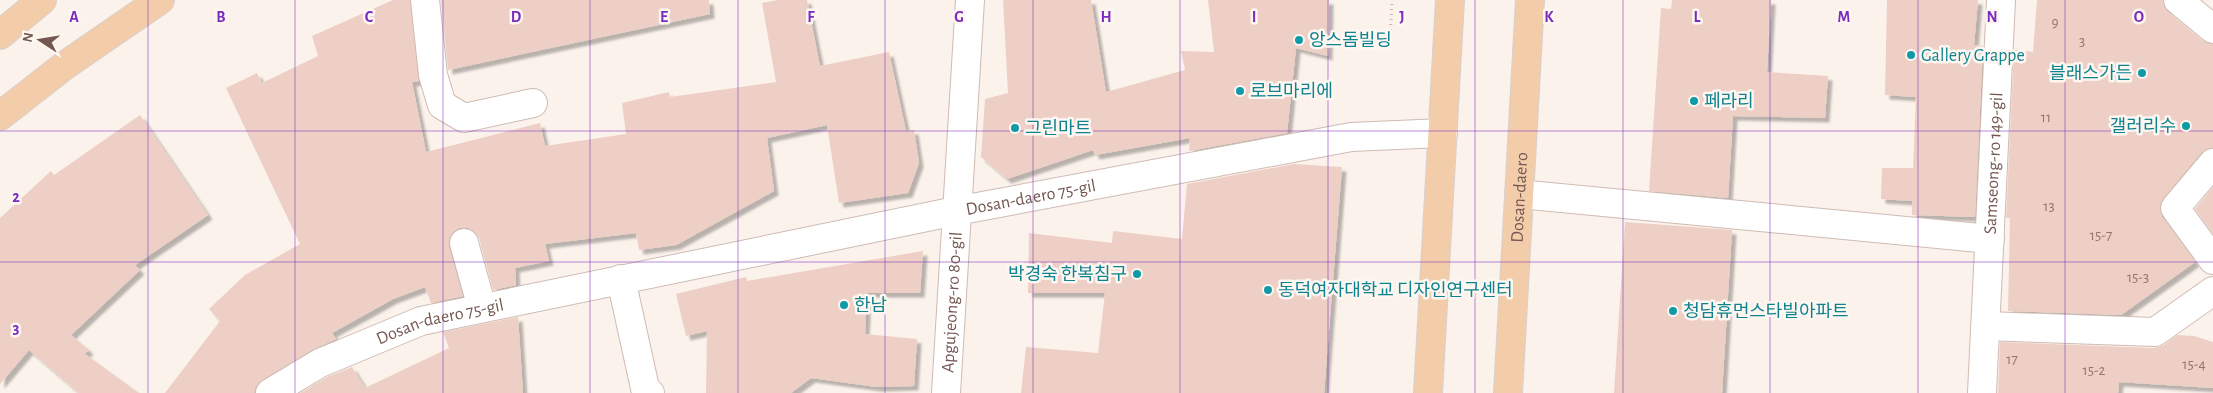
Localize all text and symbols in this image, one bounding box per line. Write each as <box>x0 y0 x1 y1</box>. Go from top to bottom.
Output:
text: A <box>69 9 79 25</box>
text: B <box>216 9 226 25</box>
text: C <box>365 9 374 25</box>
text: D <box>511 9 522 25</box>
text: E <box>660 9 668 25</box>
text: F <box>807 9 815 25</box>
text: G <box>954 9 964 25</box>
text: H <box>1100 9 1112 25</box>
text: I <box>1252 9 1256 25</box>
text: J <box>1399 9 1405 25</box>
text: K <box>1544 9 1554 25</box>
text: L <box>1694 9 1701 25</box>
text: M <box>1838 9 1850 25</box>
text: N <box>1986 9 1998 25</box>
text: O <box>2134 9 2144 25</box>
north arrow <box>15 15 65 65</box>
house number: 9 <box>2051 15 2059 30</box>
place label: 앙스돔빌딩 <box>1309 30 1392 50</box>
text: N <box>20 31 36 44</box>
marker: 앙스돔빌딩 <box>1293 34 1305 46</box>
house number: 3 <box>2079 34 2085 49</box>
place label: Gallery Grappe <box>1921 47 2025 65</box>
marker: Gallery Grappe <box>1905 49 1917 61</box>
place label: 블래스가든 <box>2049 64 2132 83</box>
marker: 블래스가든 <box>2136 67 2148 79</box>
place label: 로브마리에 <box>1250 81 1333 101</box>
marker: 로브마리에 <box>1234 85 1246 97</box>
place label: 페라리 <box>1704 91 1754 111</box>
street label: Samseong-ro 149-gil <box>1982 92 2007 235</box>
marker: 페라리 <box>1688 95 1700 107</box>
house number: 11 <box>2041 110 2051 125</box>
place label: 갤러리수 <box>2110 116 2176 136</box>
place label: 그린마트 <box>1025 119 1091 138</box>
marker: 갤러리수 <box>2180 120 2192 132</box>
marker: 그린마트 <box>1009 122 1021 134</box>
street label: Dosan-daero <box>1508 151 1531 243</box>
street label: Dosan-daero 75-gil <box>965 177 1097 219</box>
text: 2 <box>12 189 20 205</box>
house number: 13 <box>2043 199 2055 214</box>
house number: 15-7 <box>2090 228 2112 243</box>
street label: Apgujeong-ro 80-gil <box>939 231 966 373</box>
place label: 박경숙 한복침구 <box>1008 264 1127 284</box>
marker: 박경숙 한복침구 <box>1131 268 1143 280</box>
house number: 15-3 <box>2127 270 2149 285</box>
place label: 동덕여자대학교 디자인연구센터 <box>1278 280 1513 300</box>
marker: 동덕여자대학교 디자인연구센터 <box>1262 284 1274 296</box>
street label: Dosan-daero 75-gil <box>374 296 506 349</box>
place label: 한남 <box>854 296 887 315</box>
marker: 한남 <box>838 299 850 311</box>
place label: 청담휴먼스타빌아파트 <box>1683 302 1849 321</box>
marker: 청담휴먼스타빌아파트 <box>1667 305 1679 317</box>
text: 3 <box>13 320 20 336</box>
house number: 17 <box>2006 352 2018 367</box>
house number: 15-4 <box>2182 357 2206 372</box>
house number: 15-2 <box>2083 363 2106 378</box>

